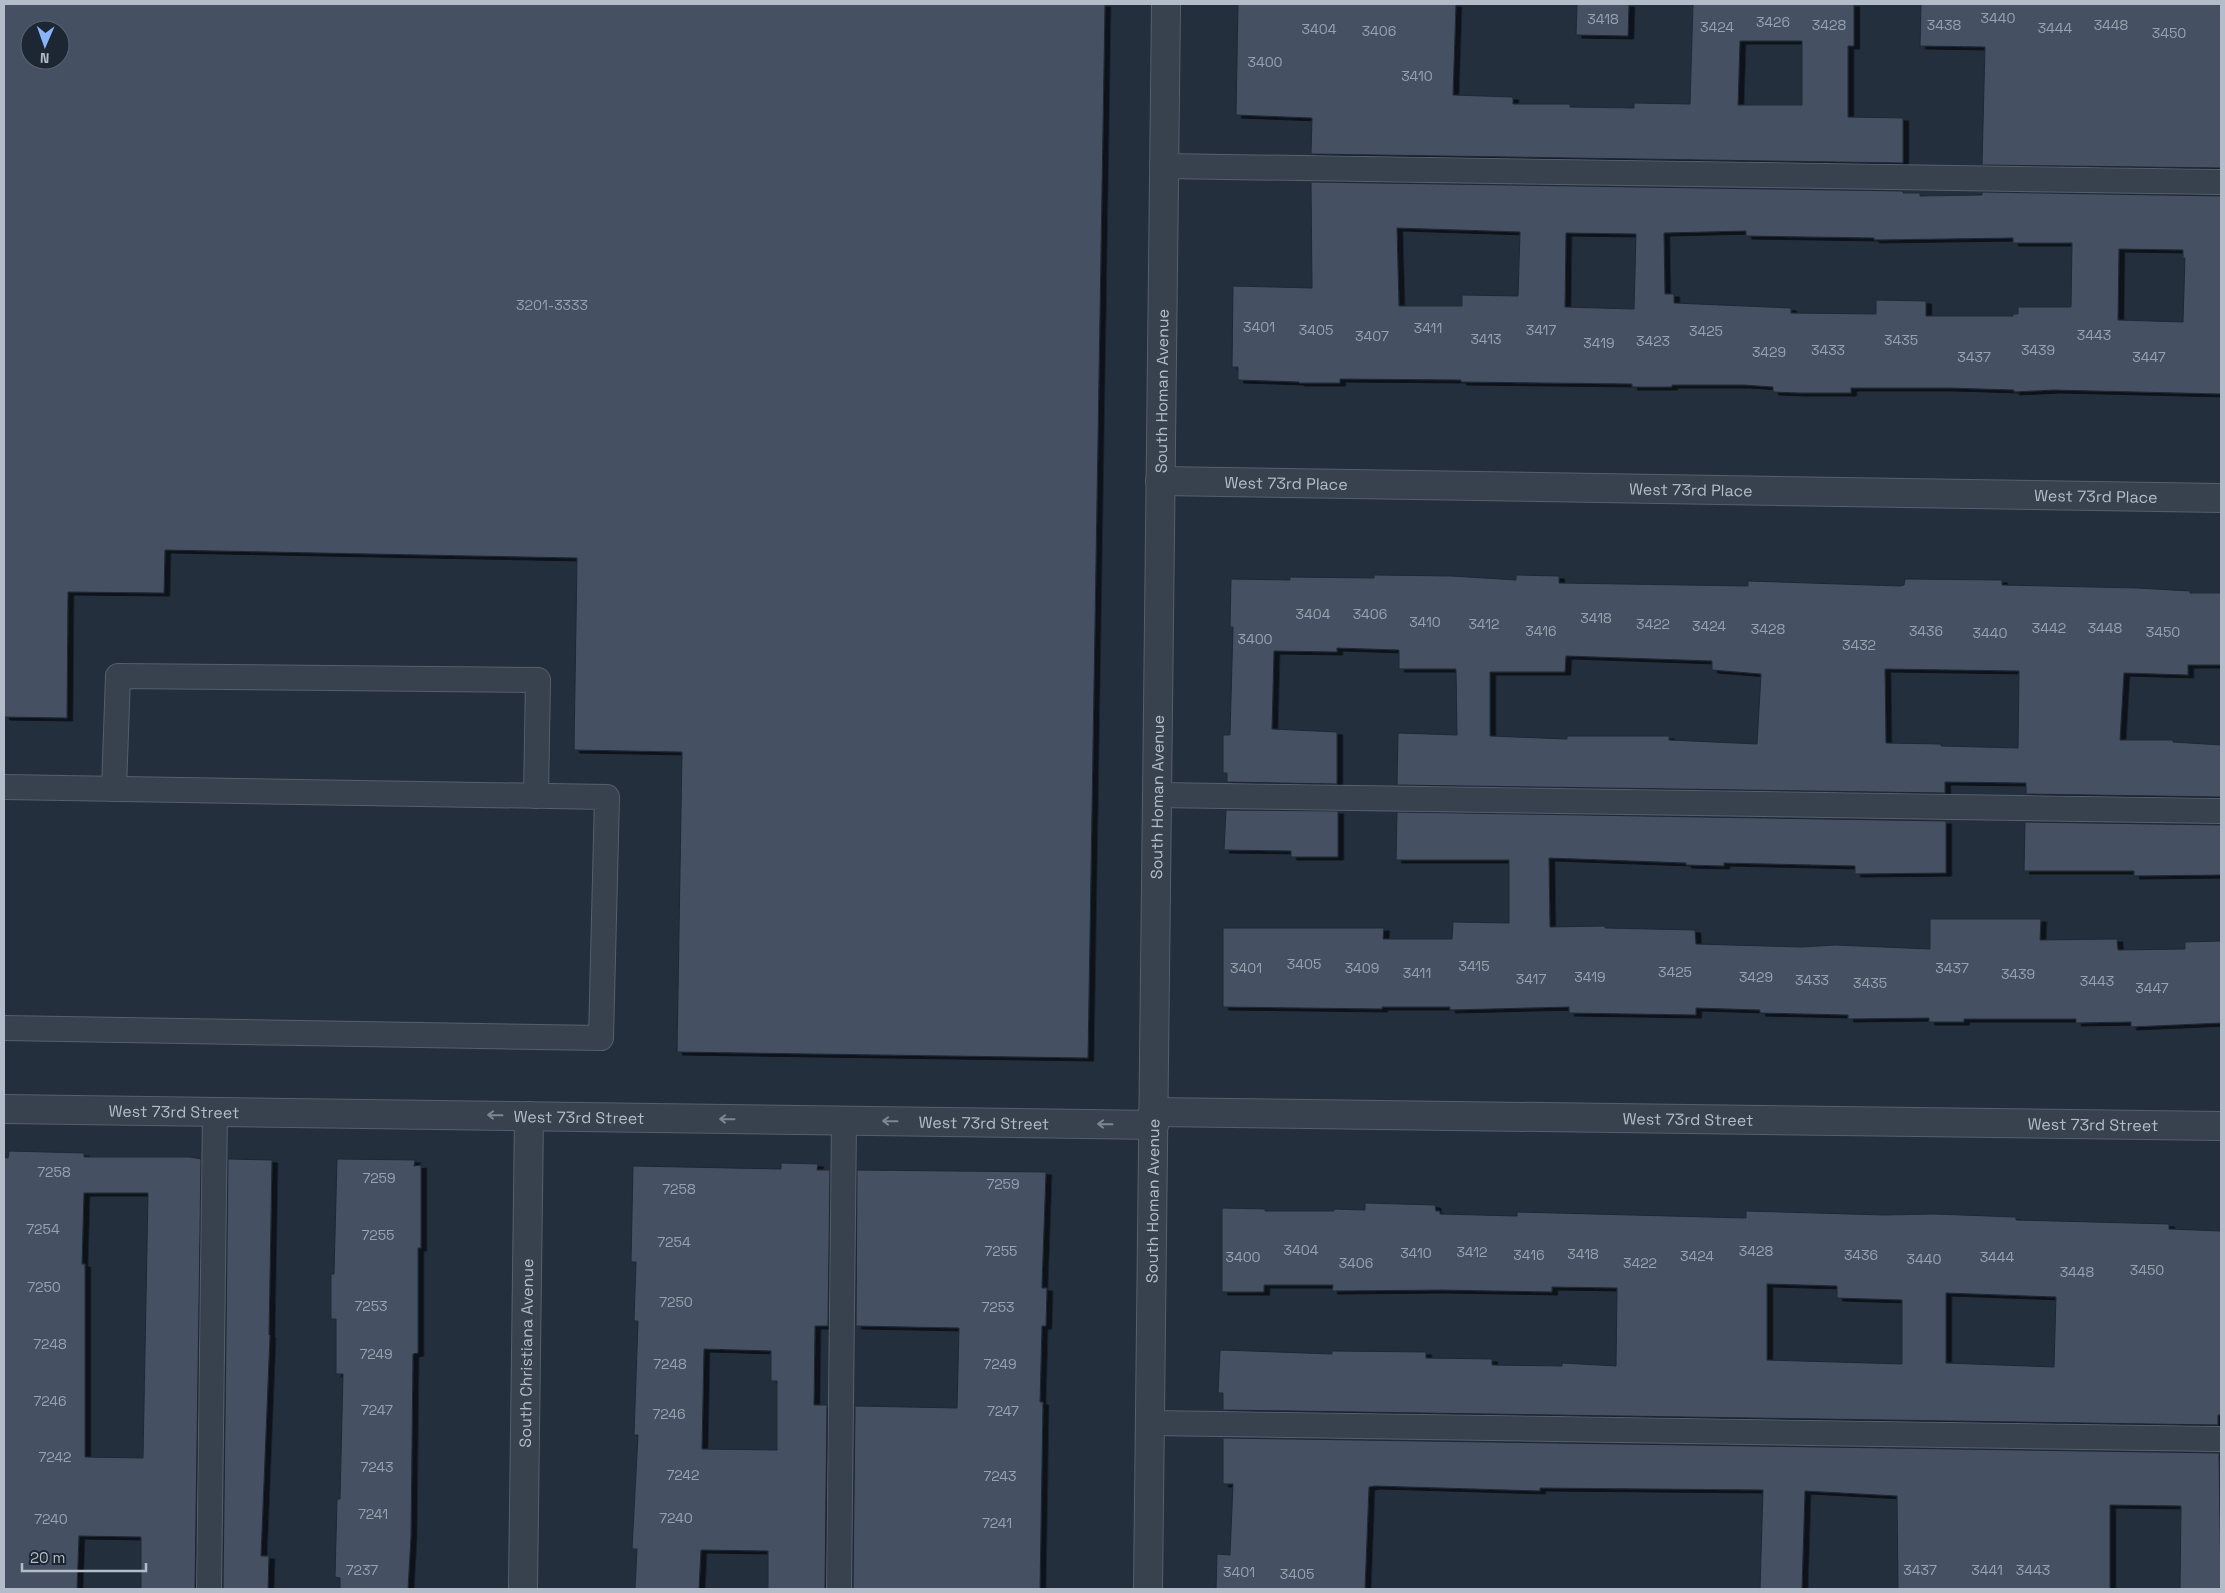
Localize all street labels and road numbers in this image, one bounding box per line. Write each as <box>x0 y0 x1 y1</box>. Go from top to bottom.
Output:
street label: South Homan Avenue <box>1150 309 1173 473</box>
street label: West 73rd Place <box>1224 472 1348 495</box>
street label: West 73rd Place <box>1629 478 1753 501</box>
street label: West 73rd Place <box>2034 485 2158 507</box>
street label: South Homan Avenue <box>1146 715 1168 879</box>
street label: West 73rd Street <box>108 1100 240 1123</box>
street label: West 73rd Street <box>513 1106 645 1128</box>
street label: West 73rd Street <box>1622 1108 1754 1130</box>
street label: West 73rd Street <box>918 1111 1049 1134</box>
street label: West 73rd Street <box>2027 1113 2158 1136</box>
street label: South Homan Avenue <box>1141 1119 1164 1283</box>
street label: South Christiana Avenue <box>514 1258 538 1448</box>

